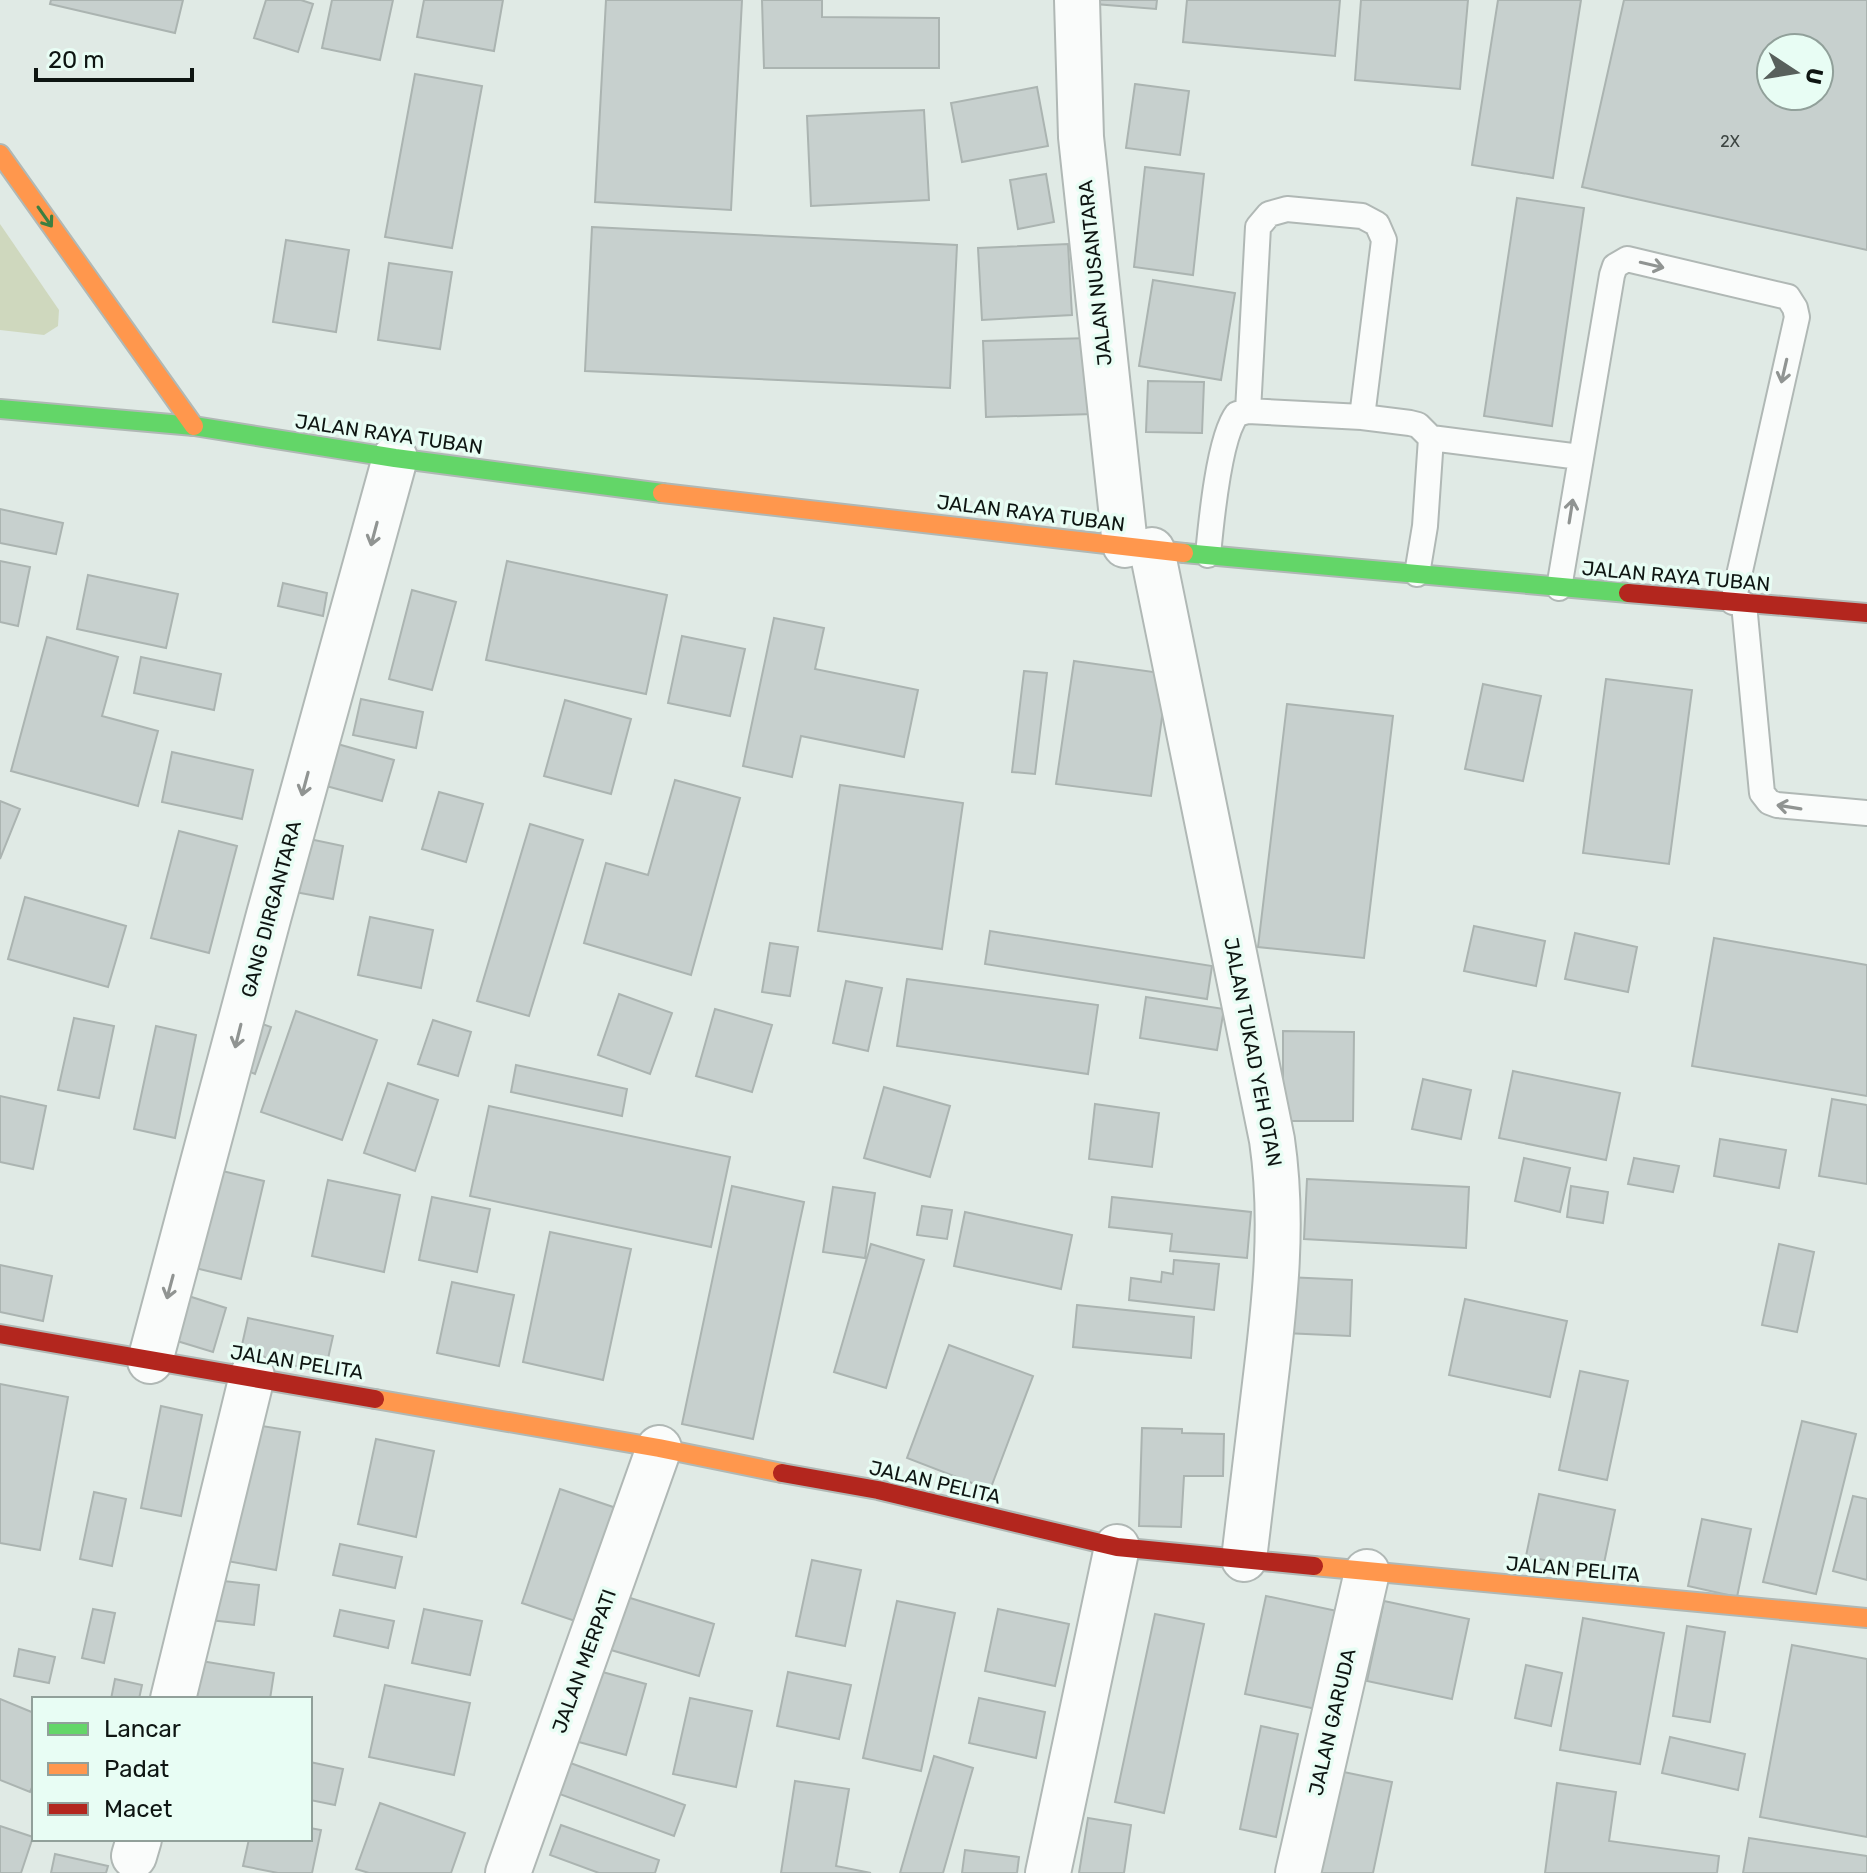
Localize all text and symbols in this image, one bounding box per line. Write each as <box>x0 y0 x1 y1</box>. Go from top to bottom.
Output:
scale bar <box>36 32 192 82</box>
north arrow <box>1755 32 1835 112</box>
text: 20 m <box>48 46 105 74</box>
text: U <box>1799 65 1829 87</box>
house number: 2X <box>1720 132 1740 151</box>
street label: JALAN NUSANTARA <box>1073 179 1117 367</box>
one-way arrow <box>37 206 53 228</box>
one-way arrow <box>1638 258 1664 273</box>
one-way arrow <box>1776 358 1791 384</box>
street label: JALAN RAYA TUBAN <box>294 409 484 459</box>
street label: JALAN RAYA TUBAN <box>936 490 1126 536</box>
one-way arrow <box>1565 499 1580 524</box>
one-way arrow <box>366 520 381 546</box>
street label: JALAN RAYA TUBAN <box>1581 556 1771 596</box>
one-way arrow <box>296 771 311 797</box>
one-way arrow <box>1777 798 1803 813</box>
street label: GANG DIRGANTARA <box>236 818 306 1000</box>
street label: JALAN TUKAD YEH OTAN <box>1219 935 1287 1169</box>
one-way arrow <box>229 1022 244 1048</box>
one-way arrow <box>162 1273 177 1299</box>
street label: JALAN PELITA <box>229 1340 365 1384</box>
street label: JALAN PELITA <box>867 1455 1003 1509</box>
street label: JALAN PELITA <box>1505 1551 1641 1587</box>
street label: JALAN MERPATI <box>547 1586 621 1736</box>
street label: JALAN GARUDA <box>1303 1646 1361 1798</box>
legend <box>32 1697 312 1841</box>
text: Lancar <box>104 1715 181 1743</box>
text: Padat <box>104 1755 169 1783</box>
text: Macet <box>104 1795 172 1823</box>

